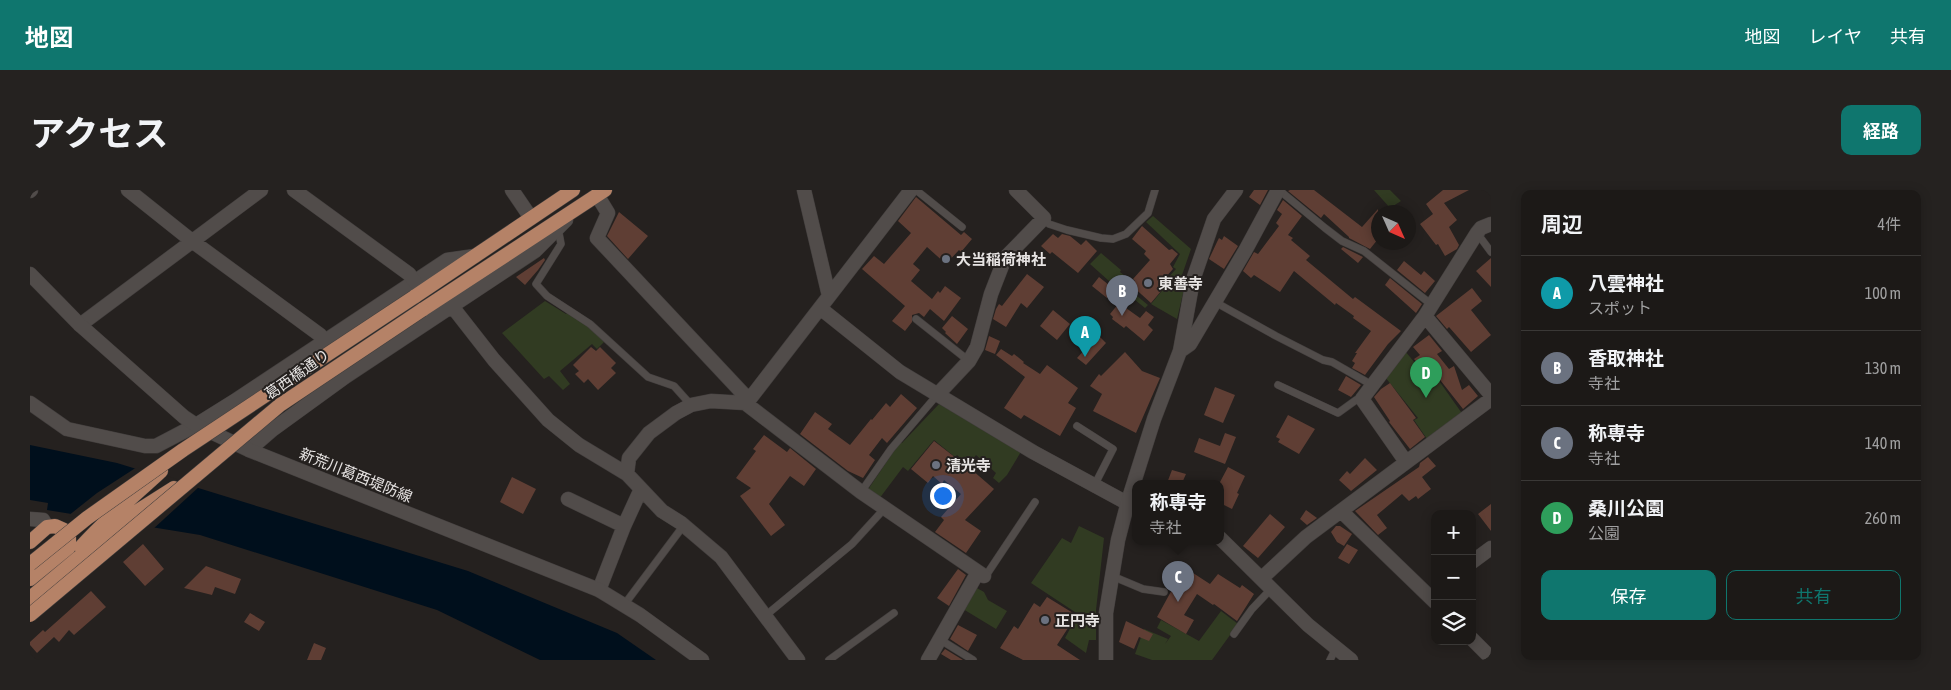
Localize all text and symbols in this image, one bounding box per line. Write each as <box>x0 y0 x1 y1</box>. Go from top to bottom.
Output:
text: 地図 <box>25 24 73 51</box>
text: 地図 <box>1745 26 1781 47</box>
text: レイヤ <box>1809 26 1862 47</box>
text: 共有 <box>1890 26 1926 47</box>
button: 経路 <box>1841 105 1921 155</box>
text: アクセス <box>30 113 168 153</box>
north arrow <box>1371 205 1416 250</box>
text: 周辺 <box>1541 212 1583 236</box>
text: 4件 <box>1877 215 1901 233</box>
place label: 大当稲荷神社 <box>956 251 1046 268</box>
marker: 大当稲荷神社 <box>940 253 952 265</box>
text: 八雲神社 <box>1588 272 1664 294</box>
pin: B <box>1106 275 1138 316</box>
place label: 東善寺 <box>1158 275 1203 292</box>
marker: 東善寺 <box>1142 277 1154 289</box>
text: A <box>1553 284 1561 302</box>
text: 100 m <box>1865 284 1901 302</box>
text: スポット <box>1588 299 1652 317</box>
pin: A <box>1069 316 1101 357</box>
street label: 葛西橋通り <box>261 346 333 402</box>
text: 香取神社 <box>1588 347 1664 369</box>
pin: D <box>1410 357 1442 398</box>
text: B <box>1553 359 1561 377</box>
text: 130 m <box>1865 359 1901 377</box>
text: 寺社 <box>1588 374 1620 392</box>
text: 称専寺 <box>1588 422 1645 444</box>
text: C <box>1553 434 1561 452</box>
text: 140 m <box>1865 434 1901 452</box>
street label: 新荒川葛西堤防線 <box>297 445 415 505</box>
text: 寺社 <box>1588 449 1620 467</box>
place label: 清光寺 <box>946 457 991 474</box>
marker: 清光寺 <box>930 459 942 471</box>
popup <box>1132 480 1224 545</box>
your location <box>930 483 956 509</box>
text: 称専寺 <box>1149 491 1207 513</box>
text: 桑川公園 <box>1588 497 1664 519</box>
text: D <box>1553 509 1561 527</box>
text: 260 m <box>1865 509 1901 527</box>
map controls <box>1431 510 1476 645</box>
button: + <box>1431 510 1476 555</box>
text: 寺社 <box>1149 518 1182 536</box>
text: 公園 <box>1588 524 1620 542</box>
button: − <box>1431 555 1476 600</box>
pin: C <box>1162 561 1194 602</box>
button: 保存 <box>1541 570 1716 620</box>
button: 共有 <box>1726 570 1901 620</box>
button: layers <box>1431 600 1476 645</box>
place label: 正円寺 <box>1055 612 1100 629</box>
marker: 正円寺 <box>1039 614 1051 626</box>

